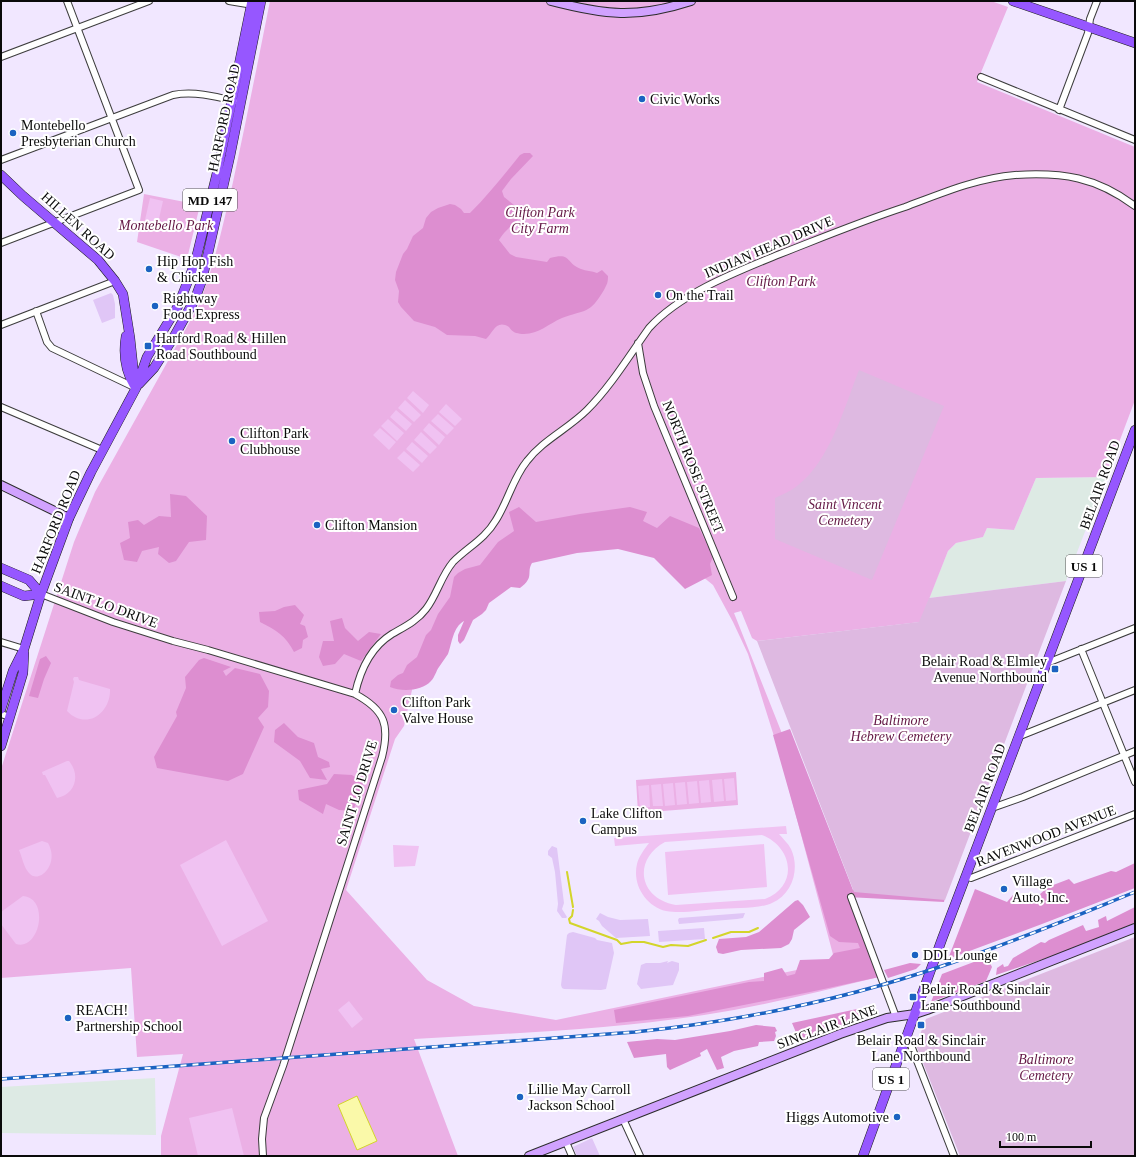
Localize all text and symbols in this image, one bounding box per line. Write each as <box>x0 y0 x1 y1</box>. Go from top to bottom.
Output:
street label: HARFORD ROAD <box>205 63 243 173</box>
place label: Civic Works <box>650 92 720 107</box>
marker: Civic Works <box>637 94 647 104</box>
place label: Montebello Presbyterian Church <box>21 118 136 149</box>
marker: Montebello Presbyterian Church <box>8 128 18 138</box>
street label: HILLEN ROAD <box>38 189 118 263</box>
road number: MD 147 <box>183 189 237 211</box>
park label: Clifton Park City Farm <box>505 205 576 236</box>
street label: INDIAN HEAD DRIVE <box>702 213 836 281</box>
park label: Montebello Park <box>118 218 214 233</box>
place label: Hip Hop Fish & Chicken <box>157 254 233 285</box>
marker: Hip Hop Fish & Chicken <box>144 264 154 274</box>
park label: Clifton Park <box>746 274 817 289</box>
place label: On the Trail <box>666 288 734 303</box>
marker: On the Trail <box>653 290 663 300</box>
place label: Rightway Food Express <box>163 291 240 322</box>
marker: Rightway Food Express <box>150 301 160 311</box>
place label: Harford Road & Hillen Road Southbound <box>156 331 286 362</box>
marker: Harford Road & Hillen Road Southbound <box>143 341 153 351</box>
street label: NORTH ROSE STREET <box>660 399 727 536</box>
place label: Clifton Park Clubhouse <box>240 426 309 457</box>
marker: Clifton Park Clubhouse <box>227 436 237 446</box>
street label: BELAIR ROAD <box>1077 438 1123 532</box>
street label: HARFORD ROAD <box>28 468 84 576</box>
park label: Saint Vincent Cemetery <box>808 497 883 528</box>
place label: Clifton Mansion <box>325 518 417 533</box>
marker: Clifton Mansion <box>312 520 322 530</box>
road number: US 1 <box>1066 555 1102 577</box>
street label: SAINT LO DRIVE <box>52 579 160 631</box>
place label: Belair Road & Elmley Avenue Northbound <box>921 654 1047 685</box>
marker: Belair Road & Elmley Avenue Northbound <box>1050 664 1060 674</box>
place label: Clifton Park Valve House <box>402 695 473 726</box>
marker: Clifton Park Valve House <box>389 705 399 715</box>
park label: Baltimore Hebrew Cemetery <box>850 713 952 744</box>
street label: SAINT LO DRIVE <box>334 738 380 848</box>
street label: BELAIR ROAD <box>961 742 1009 834</box>
street label: RAVENWOOD AVENUE <box>974 802 1118 870</box>
place label: Lake Clifton Campus <box>591 806 662 837</box>
marker: Lake Clifton Campus <box>578 816 588 826</box>
place label: Village Auto, Inc. <box>1012 874 1068 905</box>
marker: Village Auto, Inc. <box>999 884 1009 894</box>
place label: DDL Lounge <box>923 948 998 963</box>
marker: DDL Lounge <box>910 950 920 960</box>
place label: Belair Road & Sinclair Lane Southbound <box>921 982 1050 1013</box>
marker: Belair Road & Sinclair Lane Southbound <box>908 992 918 1002</box>
street label: SINCLAIR LANE <box>775 1002 879 1052</box>
place label: REACH! Partnership School <box>76 1003 182 1034</box>
marker: REACH! Partnership School <box>63 1013 73 1023</box>
marker: Belair Road & Sinclair Lane Northbound <box>916 1020 926 1030</box>
place label: Belair Road & Sinclair Lane Northbound <box>857 1033 986 1064</box>
park label: Baltimore Cemetery <box>1018 1052 1074 1083</box>
road number: US 1 <box>873 1068 909 1090</box>
place label: Lillie May Carroll Jackson School <box>528 1082 631 1113</box>
marker: Lillie May Carroll Jackson School <box>515 1092 525 1102</box>
place label: Higgs Automotive <box>786 1110 889 1125</box>
marker: Higgs Automotive <box>892 1112 902 1122</box>
scale bar <box>1000 1123 1091 1149</box>
text: 100 m <box>1006 1130 1037 1144</box>

